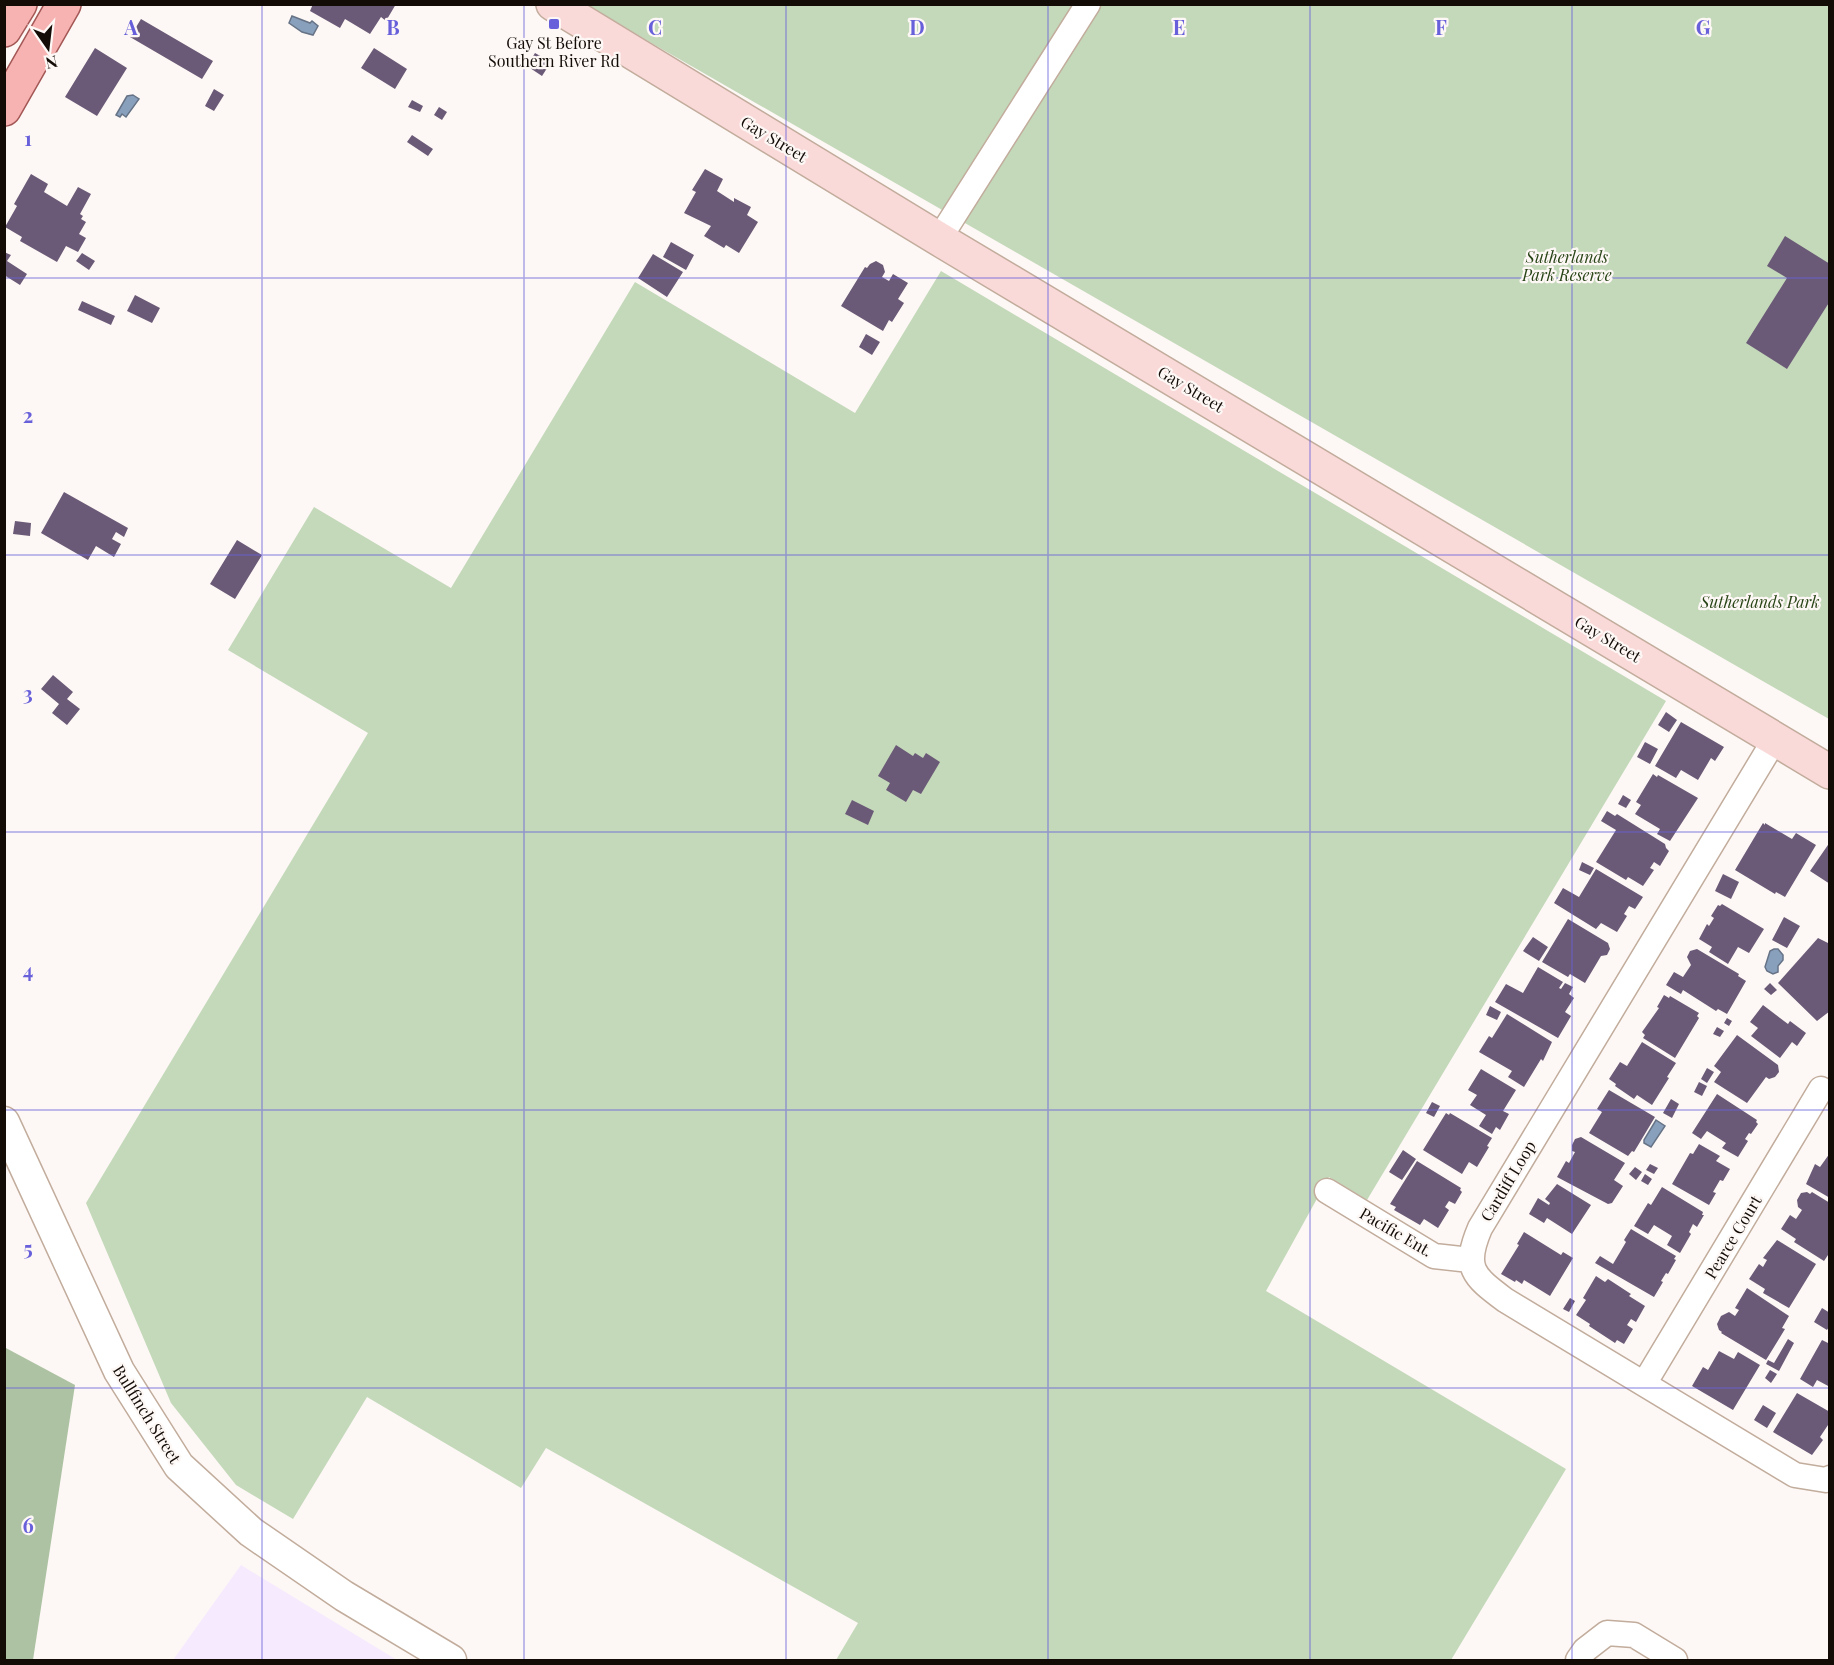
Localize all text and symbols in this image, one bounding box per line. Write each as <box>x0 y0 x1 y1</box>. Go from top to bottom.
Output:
text: A <box>123 13 138 40</box>
text: B <box>386 13 400 40</box>
text: C <box>648 13 662 40</box>
text: D <box>909 13 925 40</box>
text: E <box>1173 13 1185 40</box>
text: F <box>1435 13 1447 40</box>
text: G <box>1696 13 1711 40</box>
marker: Gay St Before Southern River Rd <box>547 17 561 31</box>
north arrow <box>18 18 78 78</box>
place label: Gay St Before Southern River Rd <box>488 32 620 71</box>
text: N <box>43 51 60 75</box>
street label: Gay Street <box>737 111 812 167</box>
text: 1 <box>24 124 32 151</box>
park label: Sutherlands Park Reserve <box>1521 246 1612 285</box>
street label: Gay Street <box>1154 361 1229 417</box>
text: 2 <box>23 401 33 428</box>
park label: Sutherlands Park <box>1699 591 1820 612</box>
street label: Gay Street <box>1571 611 1646 667</box>
text: 3 <box>23 679 33 706</box>
text: 4 <box>23 956 33 983</box>
street label: Cardiff Loop <box>1475 1137 1540 1225</box>
street label: Pearce Court <box>1699 1191 1766 1282</box>
street label: Pacific Ent. <box>1356 1202 1436 1261</box>
text: 5 <box>23 1234 33 1261</box>
street label: Bullfinch Street <box>109 1361 186 1467</box>
text: 6 <box>22 1511 34 1538</box>

